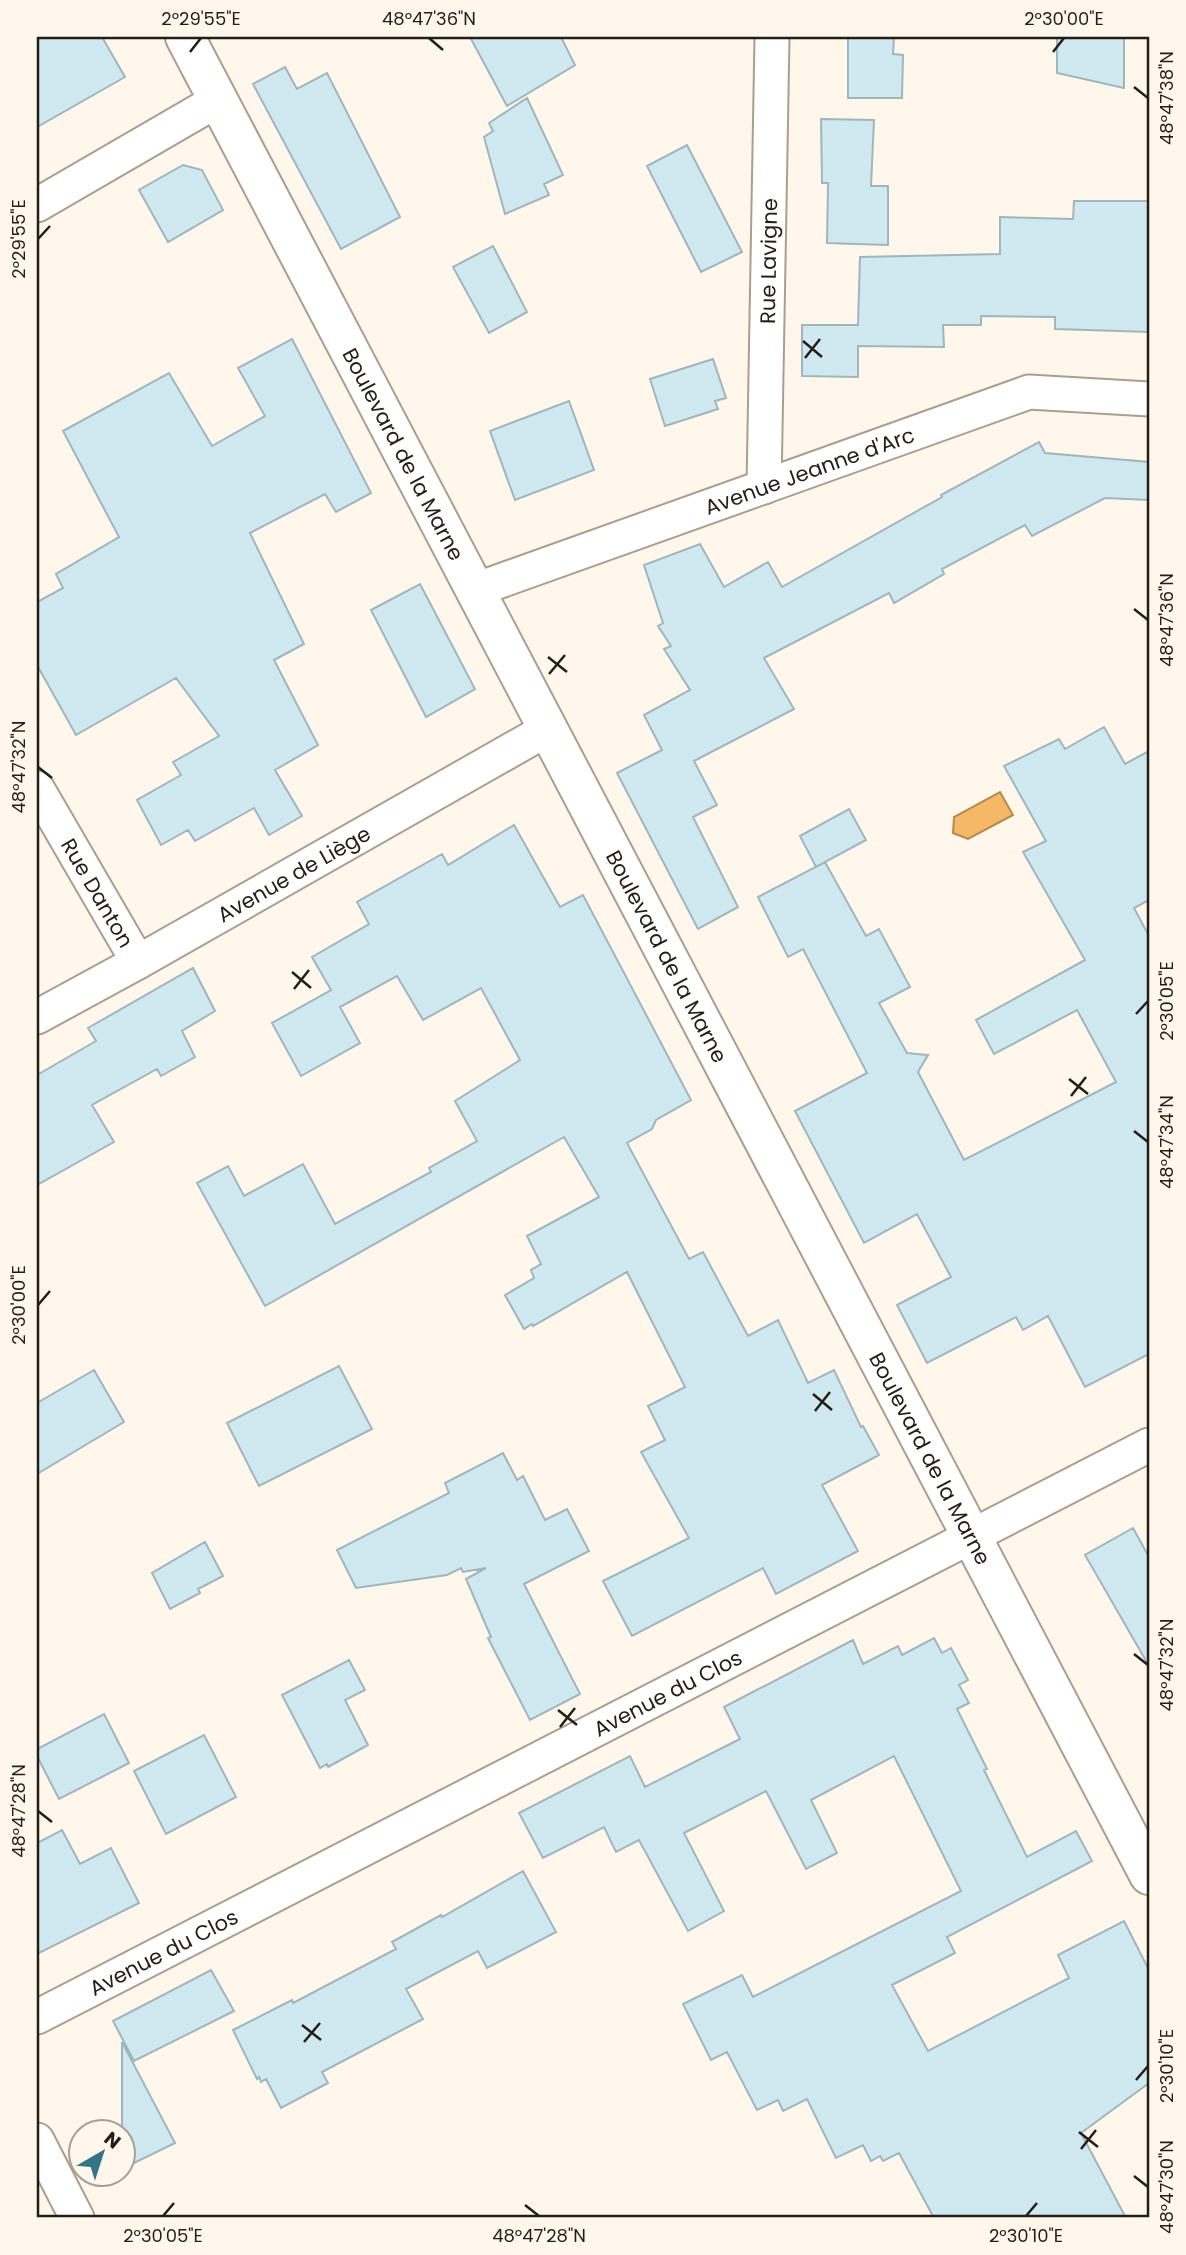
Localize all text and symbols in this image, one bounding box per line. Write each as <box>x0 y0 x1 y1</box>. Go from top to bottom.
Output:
text: 2°29'55"E <box>161 6 241 31</box>
text: 48°47'36"N <box>382 6 476 31</box>
text: 2°30'00"E <box>1024 6 1104 31</box>
text: 48°47'38"N <box>1154 51 1179 145</box>
street label: Rue Lavigne <box>752 198 784 324</box>
text: 2°29'55"E <box>6 199 31 279</box>
street label: Boulevard de la Marne <box>336 343 471 565</box>
street label: Avenue Jeanne d'Arc <box>700 420 918 521</box>
text: 48°47'36"N <box>1154 573 1179 667</box>
text: 48°47'32"N <box>6 721 31 813</box>
street label: Avenue de Liège <box>212 818 376 929</box>
street label: Rue Danton <box>55 833 141 953</box>
street label: Boulevard de la Marne <box>599 845 735 1068</box>
text: 2°30'05"E <box>1154 961 1179 1041</box>
text: 48°47'34"N <box>1154 1095 1179 1189</box>
text: 2°30'00"E <box>6 1265 31 1345</box>
street label: Boulevard de la Marne <box>863 1347 998 1570</box>
text: 48°47'32"N <box>1154 1619 1179 1711</box>
street label: Avenue du Clos <box>588 1642 747 1743</box>
text: 48°47'28"N <box>6 1764 31 1858</box>
street label: Avenue du Clos <box>84 1902 243 2002</box>
text: 2°30'10"E <box>1154 2029 1179 2103</box>
north arrow <box>66 2118 136 2188</box>
text: N <box>98 2125 126 2155</box>
text: 48°47'30"N <box>1154 2140 1179 2234</box>
text: 2°30'05"E <box>123 2223 203 2248</box>
text: 48°47'28"N <box>492 2223 586 2248</box>
text: 2°30'10"E <box>989 2223 1063 2248</box>

